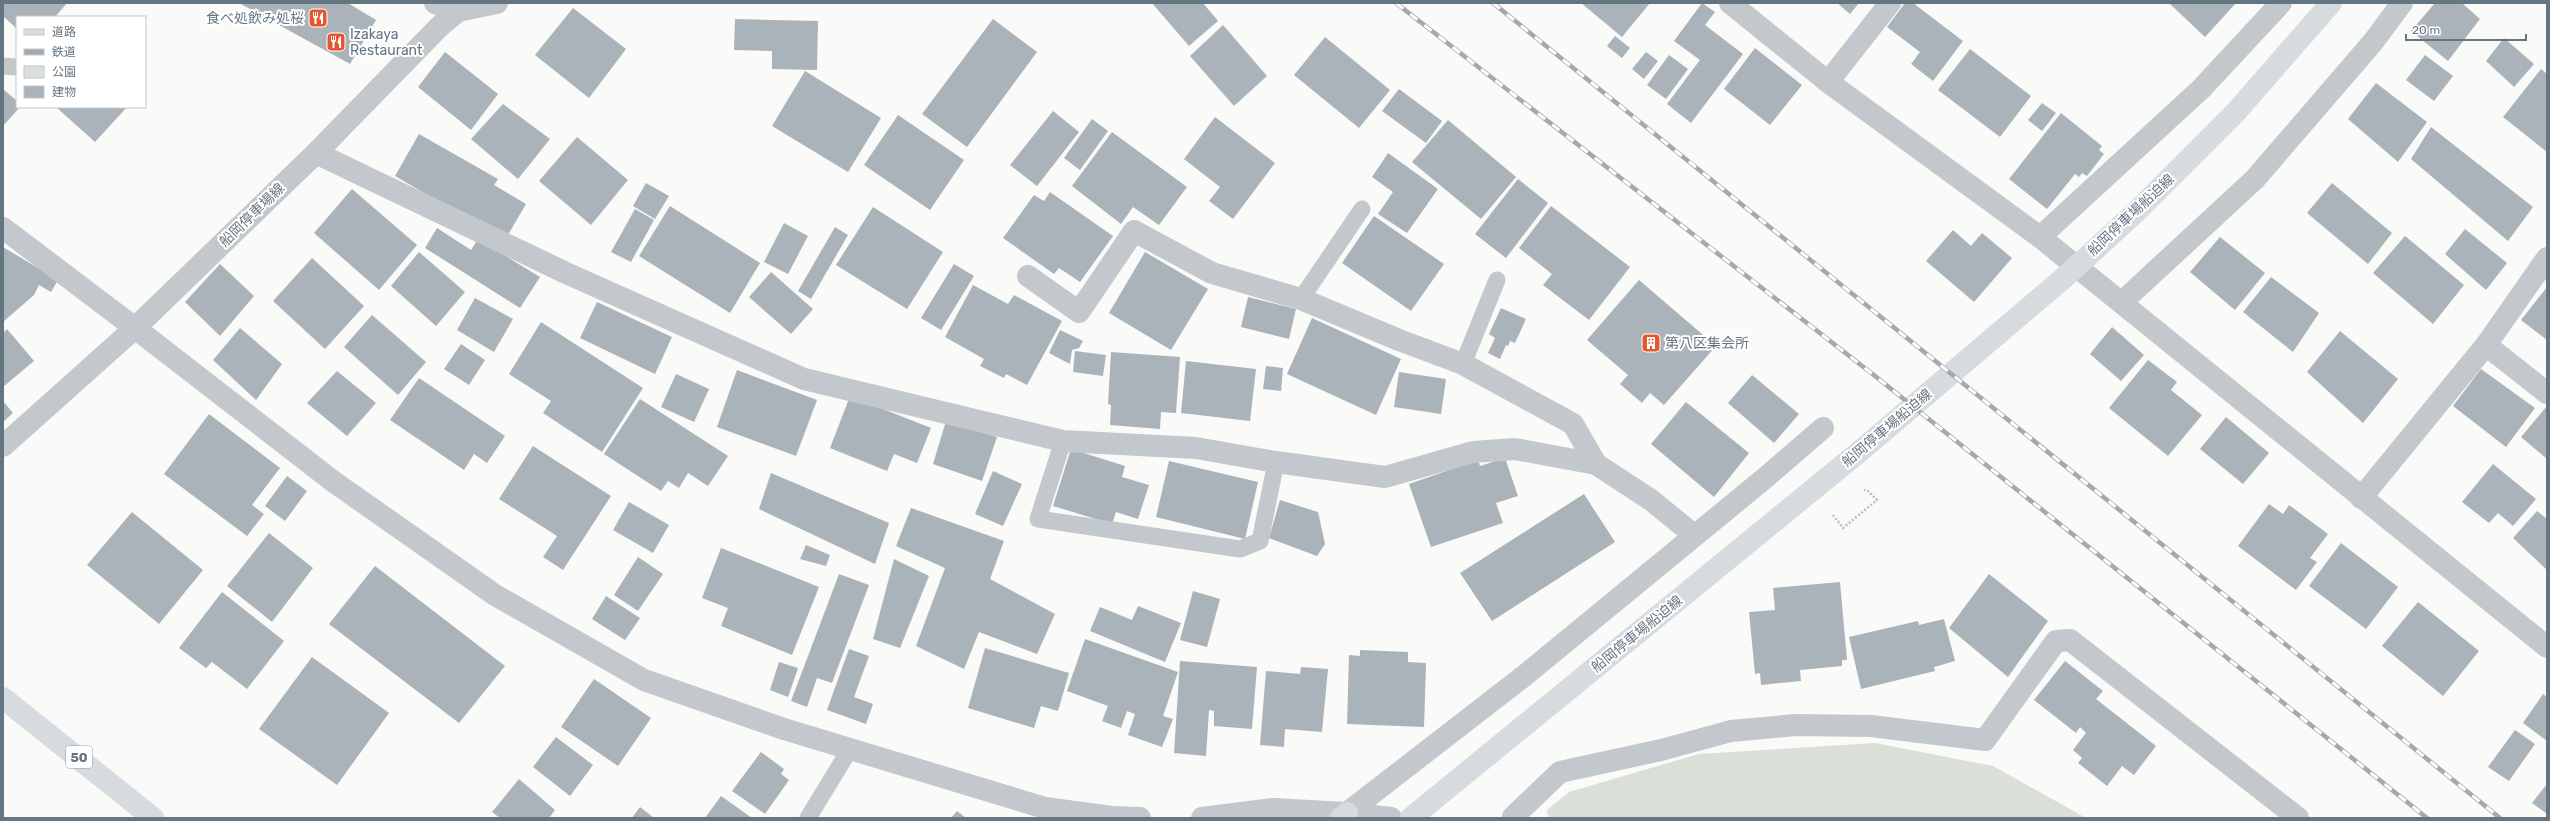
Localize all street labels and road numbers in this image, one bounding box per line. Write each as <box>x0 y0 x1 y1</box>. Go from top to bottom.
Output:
street label: 船岡停車場船迫線 <box>2084 171 2178 259</box>
street label: 船岡停車場線 <box>216 180 288 250</box>
street label: 船岡停車場船迫線 <box>1839 385 1935 471</box>
street label: 船岡停車場船迫線 <box>1588 592 1686 676</box>
road number: 50 <box>66 746 92 768</box>

